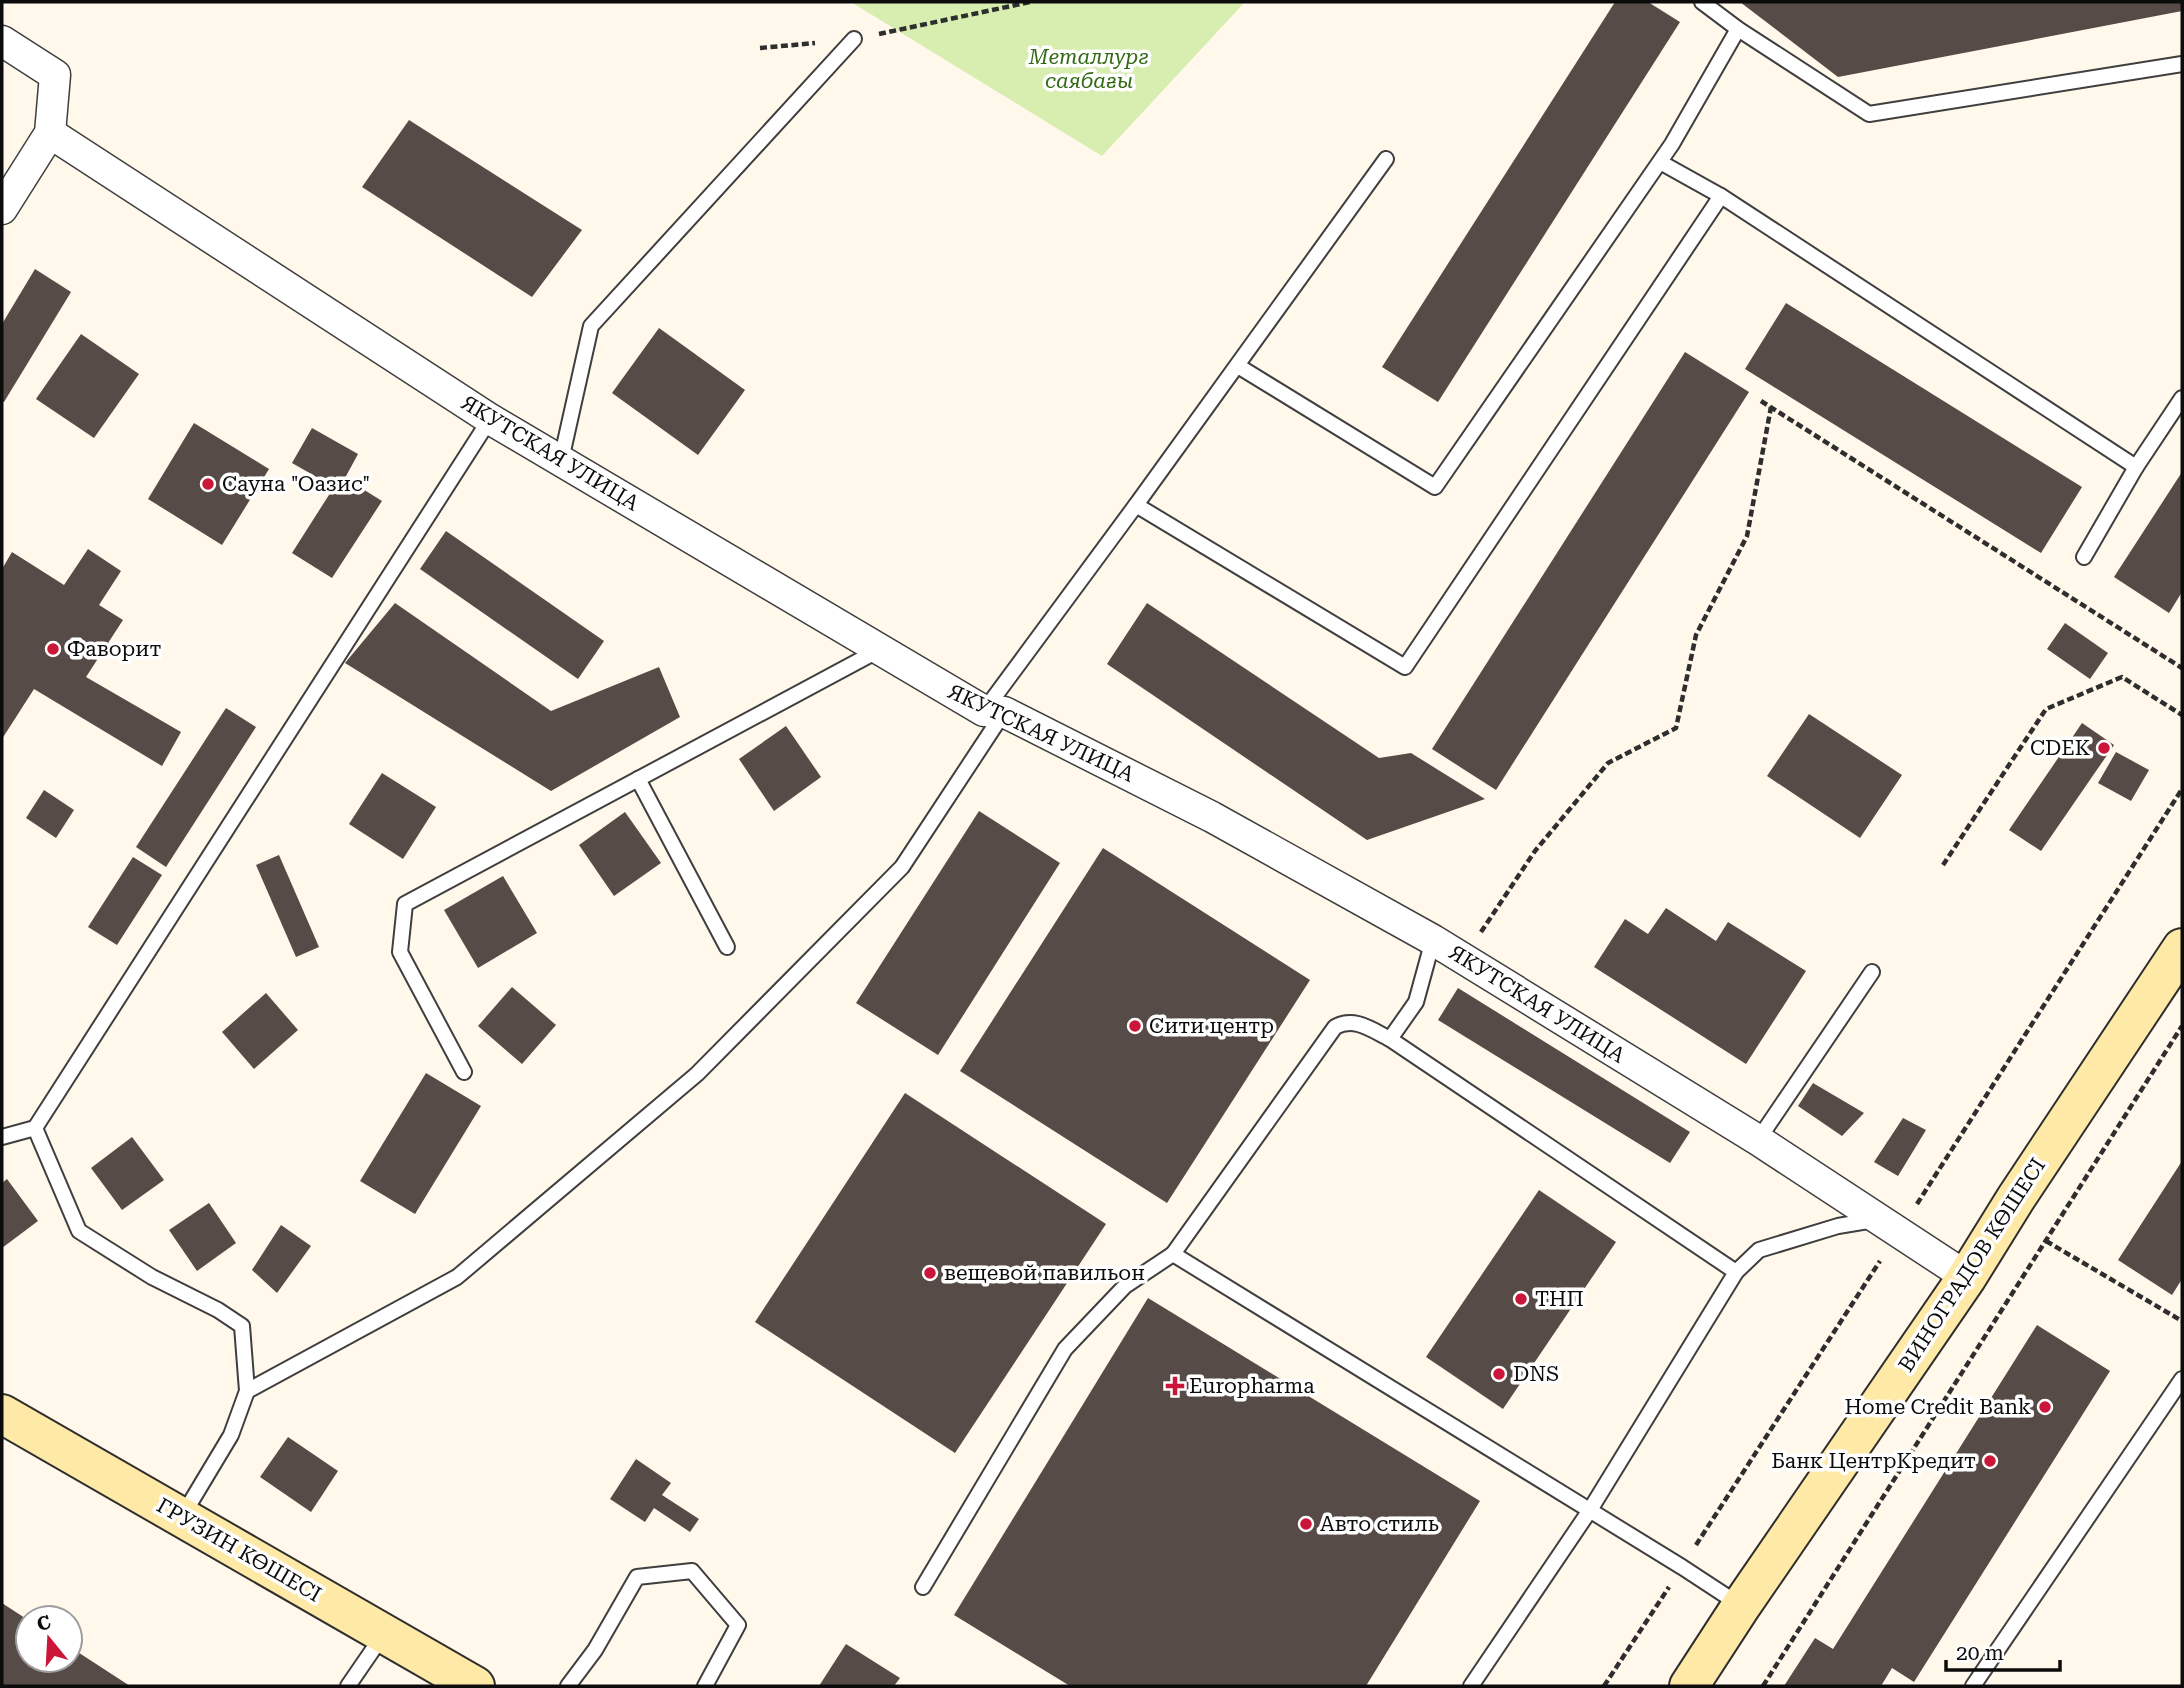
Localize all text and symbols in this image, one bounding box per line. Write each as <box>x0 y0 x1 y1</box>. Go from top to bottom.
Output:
park label: Металлург саябағы <box>1028 45 1149 93</box>
street label: ЯКУТСКАЯ УЛИЦА <box>457 391 643 516</box>
place label: Сауна "Оазис" <box>222 472 370 496</box>
marker: Сауна "Оазис" <box>200 476 216 492</box>
place label: Фаворит <box>67 637 161 661</box>
marker: Фаворит <box>45 641 61 657</box>
street label: ЯКУТСКАЯ УЛИЦА <box>944 679 1138 787</box>
place label: CDEK <box>2030 736 2090 760</box>
marker: CDEK <box>2096 740 2112 756</box>
street label: ЯКУТСКАЯ УЛИЦА <box>1445 940 1630 1068</box>
place label: Сити центр <box>1149 1014 1274 1038</box>
marker: Сити центр <box>1127 1018 1143 1034</box>
street label: ВИНОГРАДОВ КӨШЕСІ <box>1894 1154 2050 1376</box>
place label: вещевой павильон <box>944 1261 1145 1285</box>
marker: вещевой павильон <box>922 1265 938 1281</box>
place label: ТНП <box>1535 1287 1584 1311</box>
marker: ТНП <box>1513 1291 1529 1307</box>
place label: DNS <box>1513 1362 1559 1386</box>
marker: DNS <box>1491 1366 1507 1382</box>
place label: Europharma <box>1189 1374 1315 1398</box>
marker: Europharma <box>1167 1378 1183 1394</box>
place label: Home Credit Bank <box>1844 1395 2031 1419</box>
marker: Home Credit Bank <box>2037 1399 2053 1415</box>
place label: Банк ЦентрКредит <box>1771 1449 1976 1473</box>
marker: Банк ЦентрКредит <box>1982 1453 1998 1469</box>
street label: ГРУЗИН КӨШЕСІ <box>153 1493 325 1607</box>
place label: Авто стиль <box>1320 1512 1439 1536</box>
marker: Авто стиль <box>1298 1516 1314 1532</box>
north arrow <box>14 1604 84 1674</box>
text: С <box>34 1610 54 1636</box>
scale bar <box>1946 1628 2060 1672</box>
text: 20 m <box>1956 1641 2004 1665</box>

